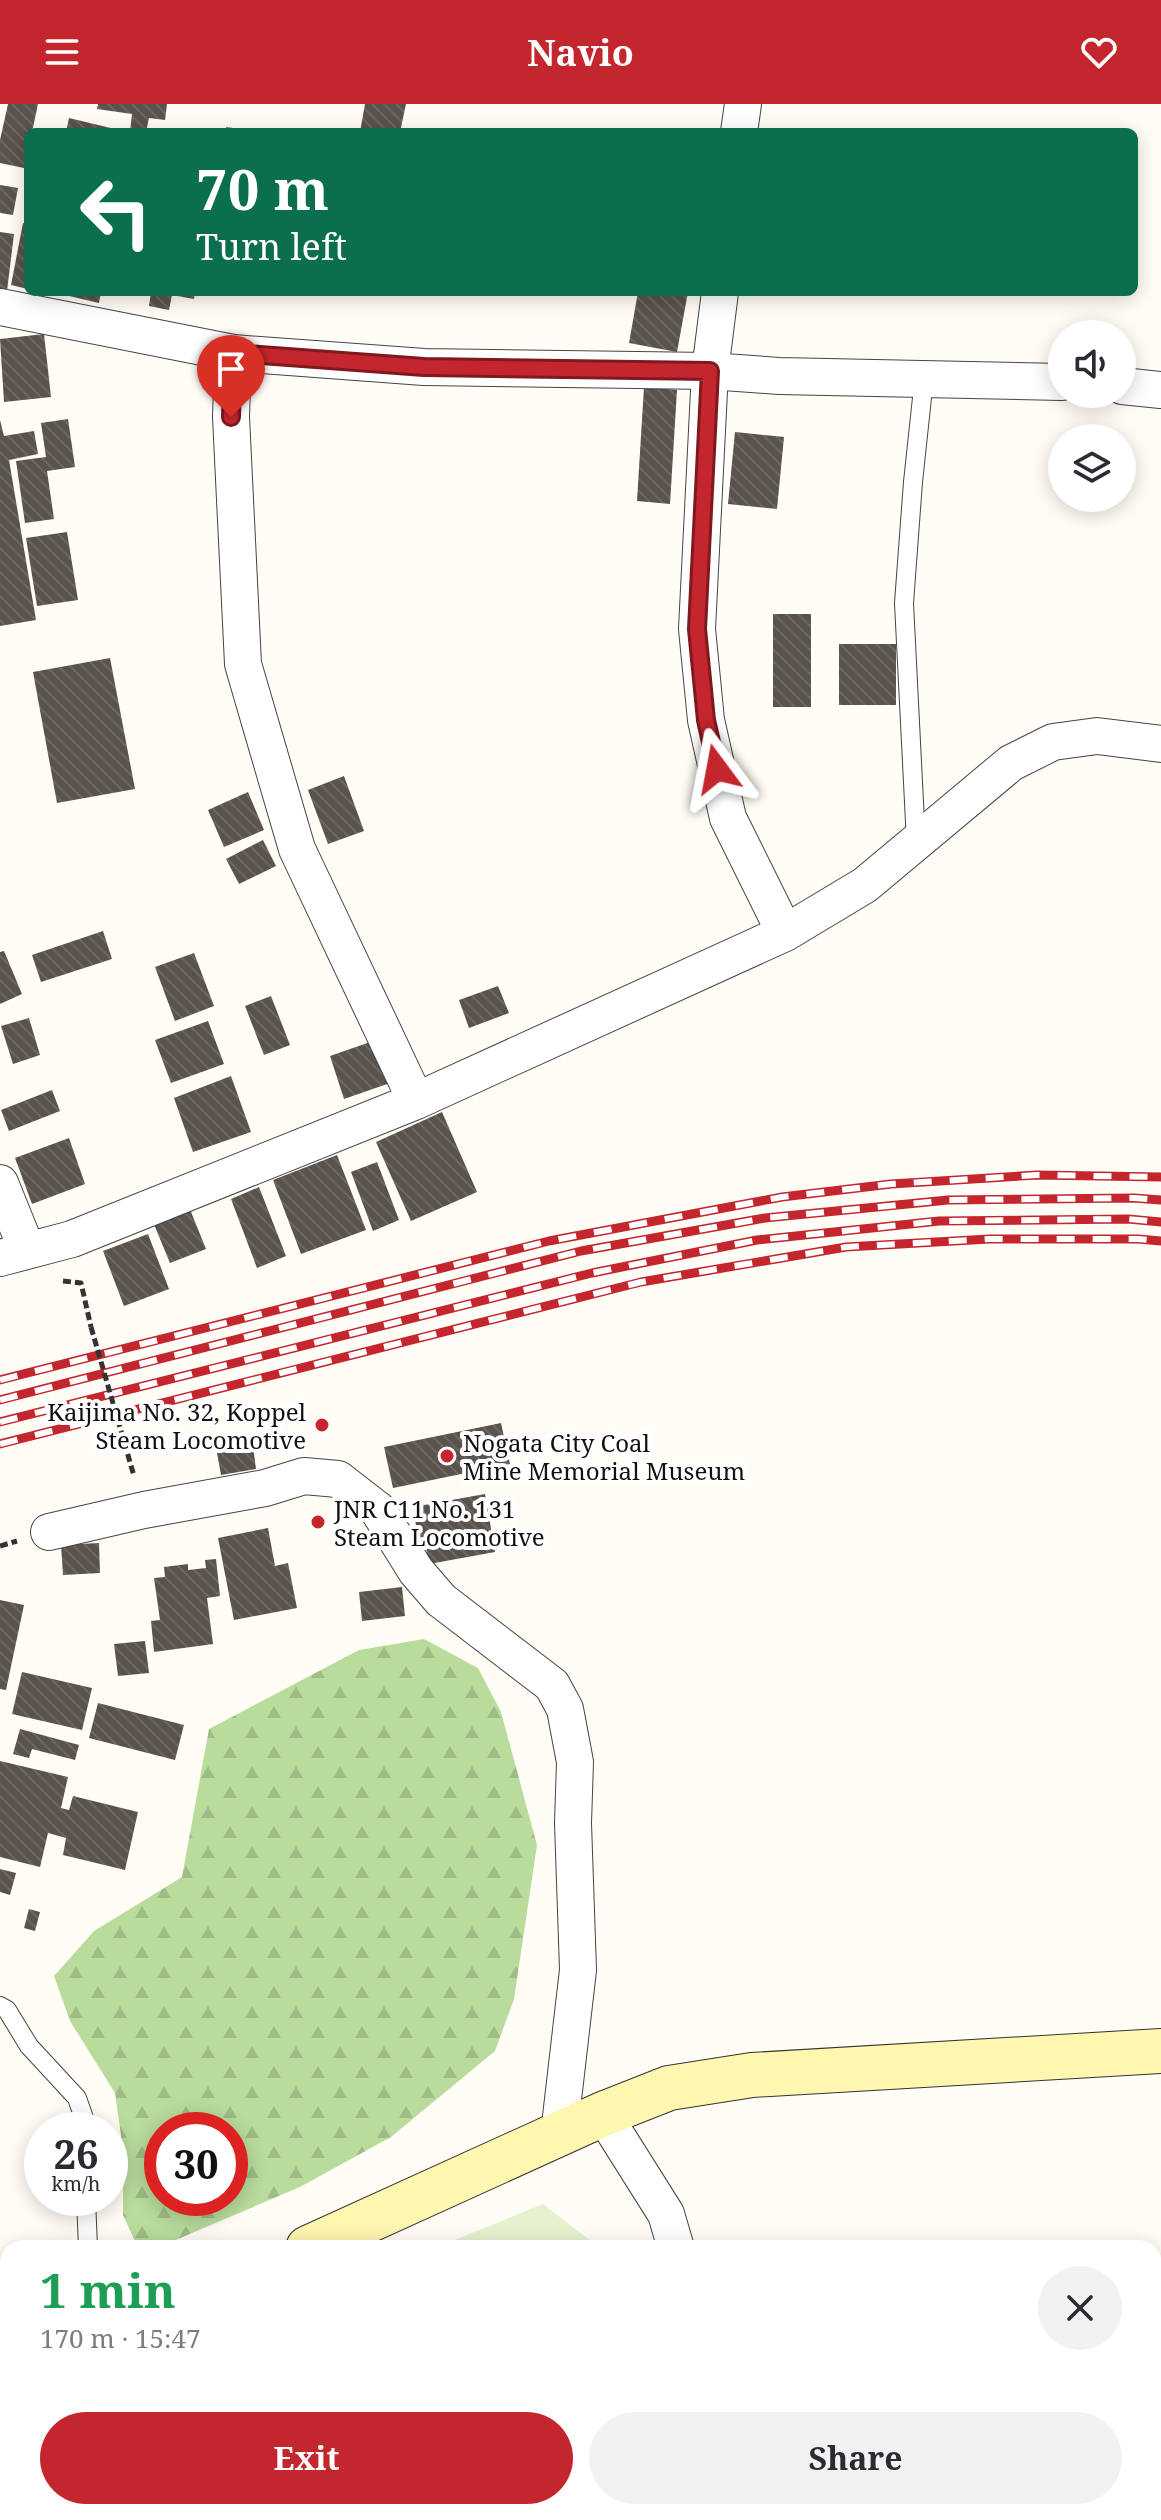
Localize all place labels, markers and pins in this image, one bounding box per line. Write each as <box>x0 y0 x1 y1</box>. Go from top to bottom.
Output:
pin <box>197 335 265 417</box>
place label: Kaijima No. 32, Koppel Steam Locomotive <box>47 1395 307 1456</box>
marker: Kaijima No. 32, Koppel Steam Locomotive <box>313 1416 331 1434</box>
place label: Nogata City Coal Mine Memorial Museum <box>463 1426 745 1487</box>
marker: Nogata City Coal Mine Memorial Museum <box>438 1447 456 1465</box>
place label: JNR C11 No. 131 Steam Locomotive <box>333 1492 545 1553</box>
marker: JNR C11 No. 131 Steam Locomotive <box>309 1513 327 1531</box>

